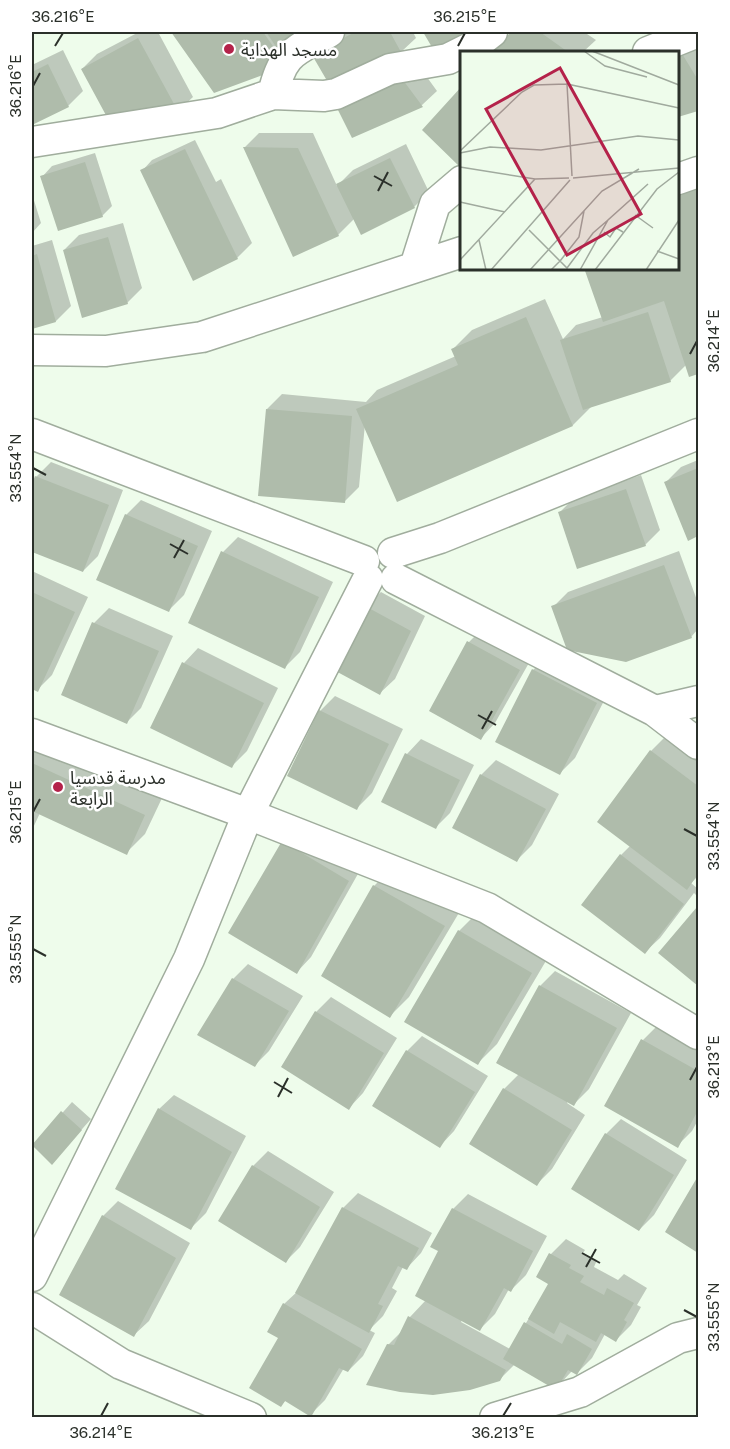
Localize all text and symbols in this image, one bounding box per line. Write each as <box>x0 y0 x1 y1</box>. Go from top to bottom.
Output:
text: 36.216°E <box>32 8 95 25</box>
text: 36.215°E <box>433 8 497 25</box>
place label: مسجد الهداية <box>241 39 337 60</box>
marker: مسجد الهداية <box>222 42 236 56</box>
inset map <box>460 51 679 270</box>
text: 36.216°E <box>7 55 24 118</box>
text: 36.214°E <box>705 309 722 373</box>
text: 33.554°N <box>7 433 24 503</box>
place label: مدرسة قدسيا الرابعة <box>70 767 166 810</box>
text: 36.215°E <box>7 780 24 844</box>
marker: مدرسة قدسيا الرابعة <box>51 780 65 794</box>
text: 33.554°N <box>705 801 722 871</box>
text: 33.555°N <box>7 914 24 984</box>
text: 36.213°E <box>705 1035 722 1099</box>
text: 33.555°N <box>705 1282 722 1352</box>
text: 36.214°E <box>69 1424 133 1441</box>
text: 36.213°E <box>471 1424 535 1441</box>

